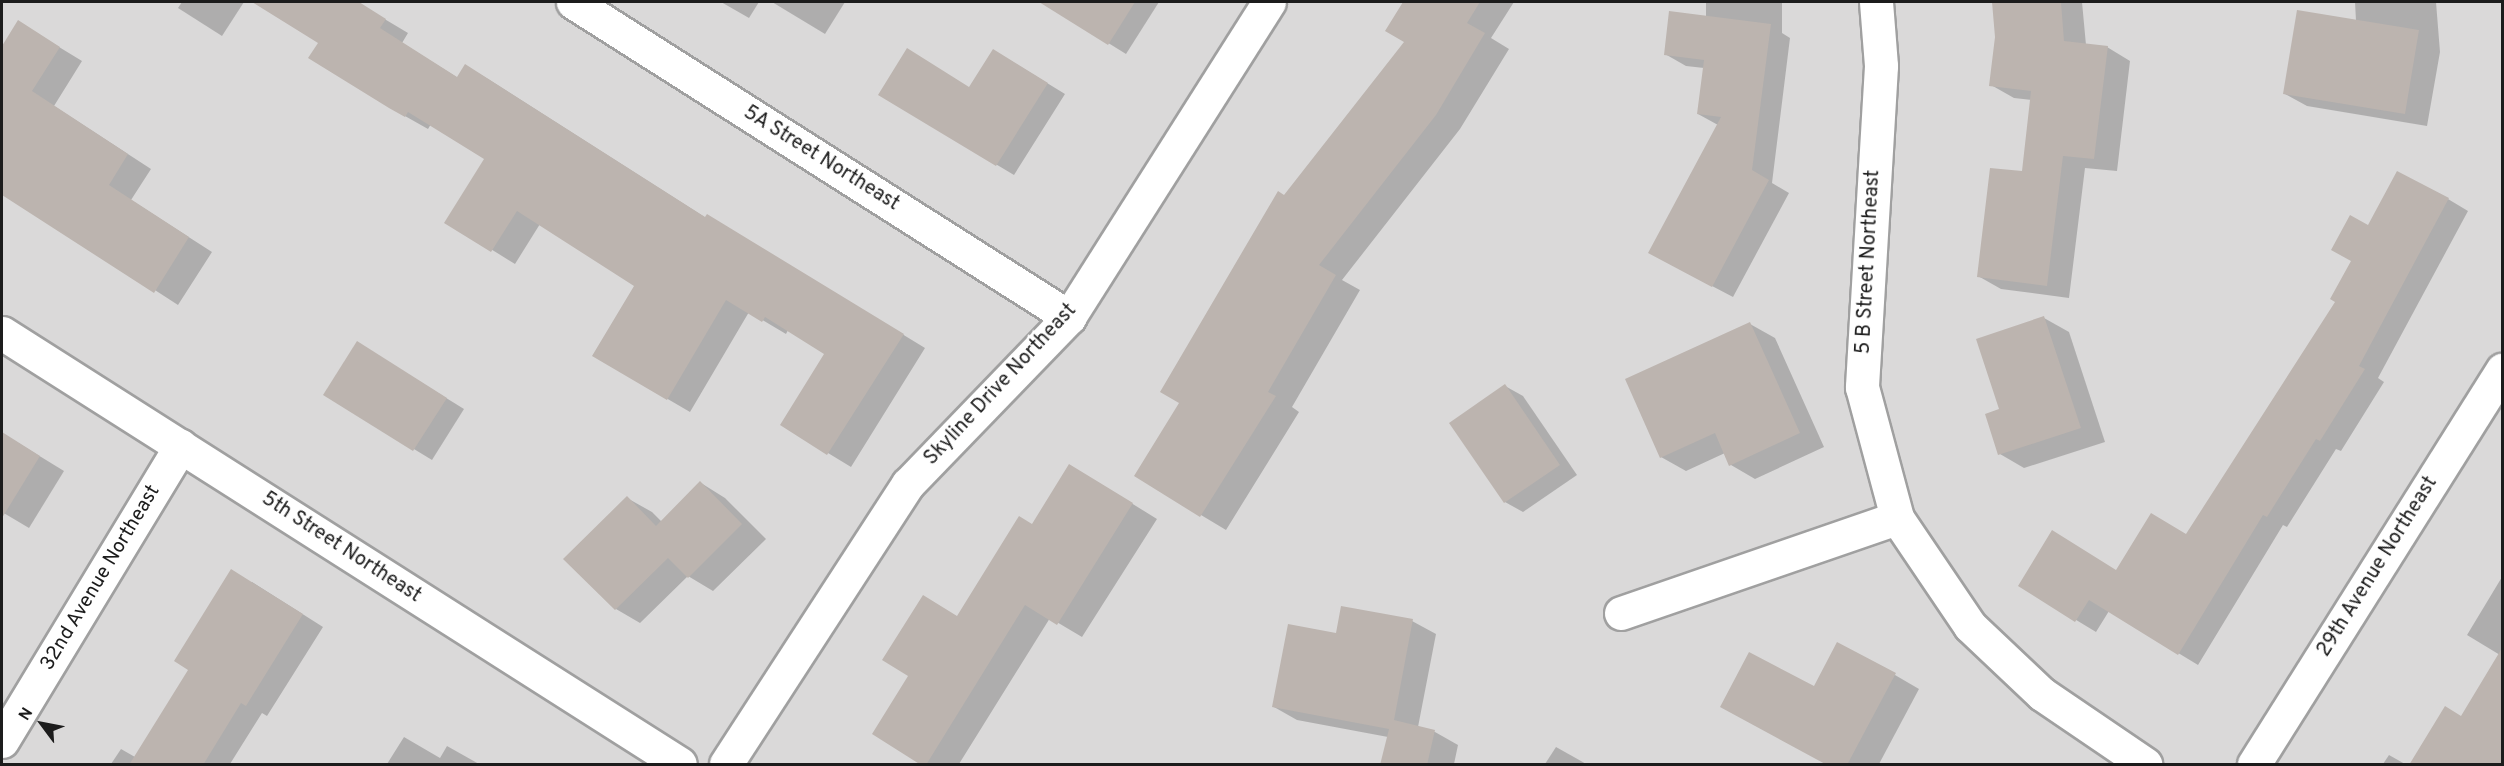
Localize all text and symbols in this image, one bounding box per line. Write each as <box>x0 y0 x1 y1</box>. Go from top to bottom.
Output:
street label: 5A Street Northeast <box>738 101 904 217</box>
street label: 5 B Street Northeast <box>1852 169 1886 355</box>
street label: Skyline Drive Northeast <box>920 299 1082 471</box>
street label: 29th Avenue Northeast <box>2312 472 2444 662</box>
street label: 32nd Avenue Northeast <box>36 481 166 675</box>
street label: 5th Street Northeast <box>257 487 425 609</box>
north arrow <box>12 694 72 754</box>
text: N <box>15 704 38 725</box>

